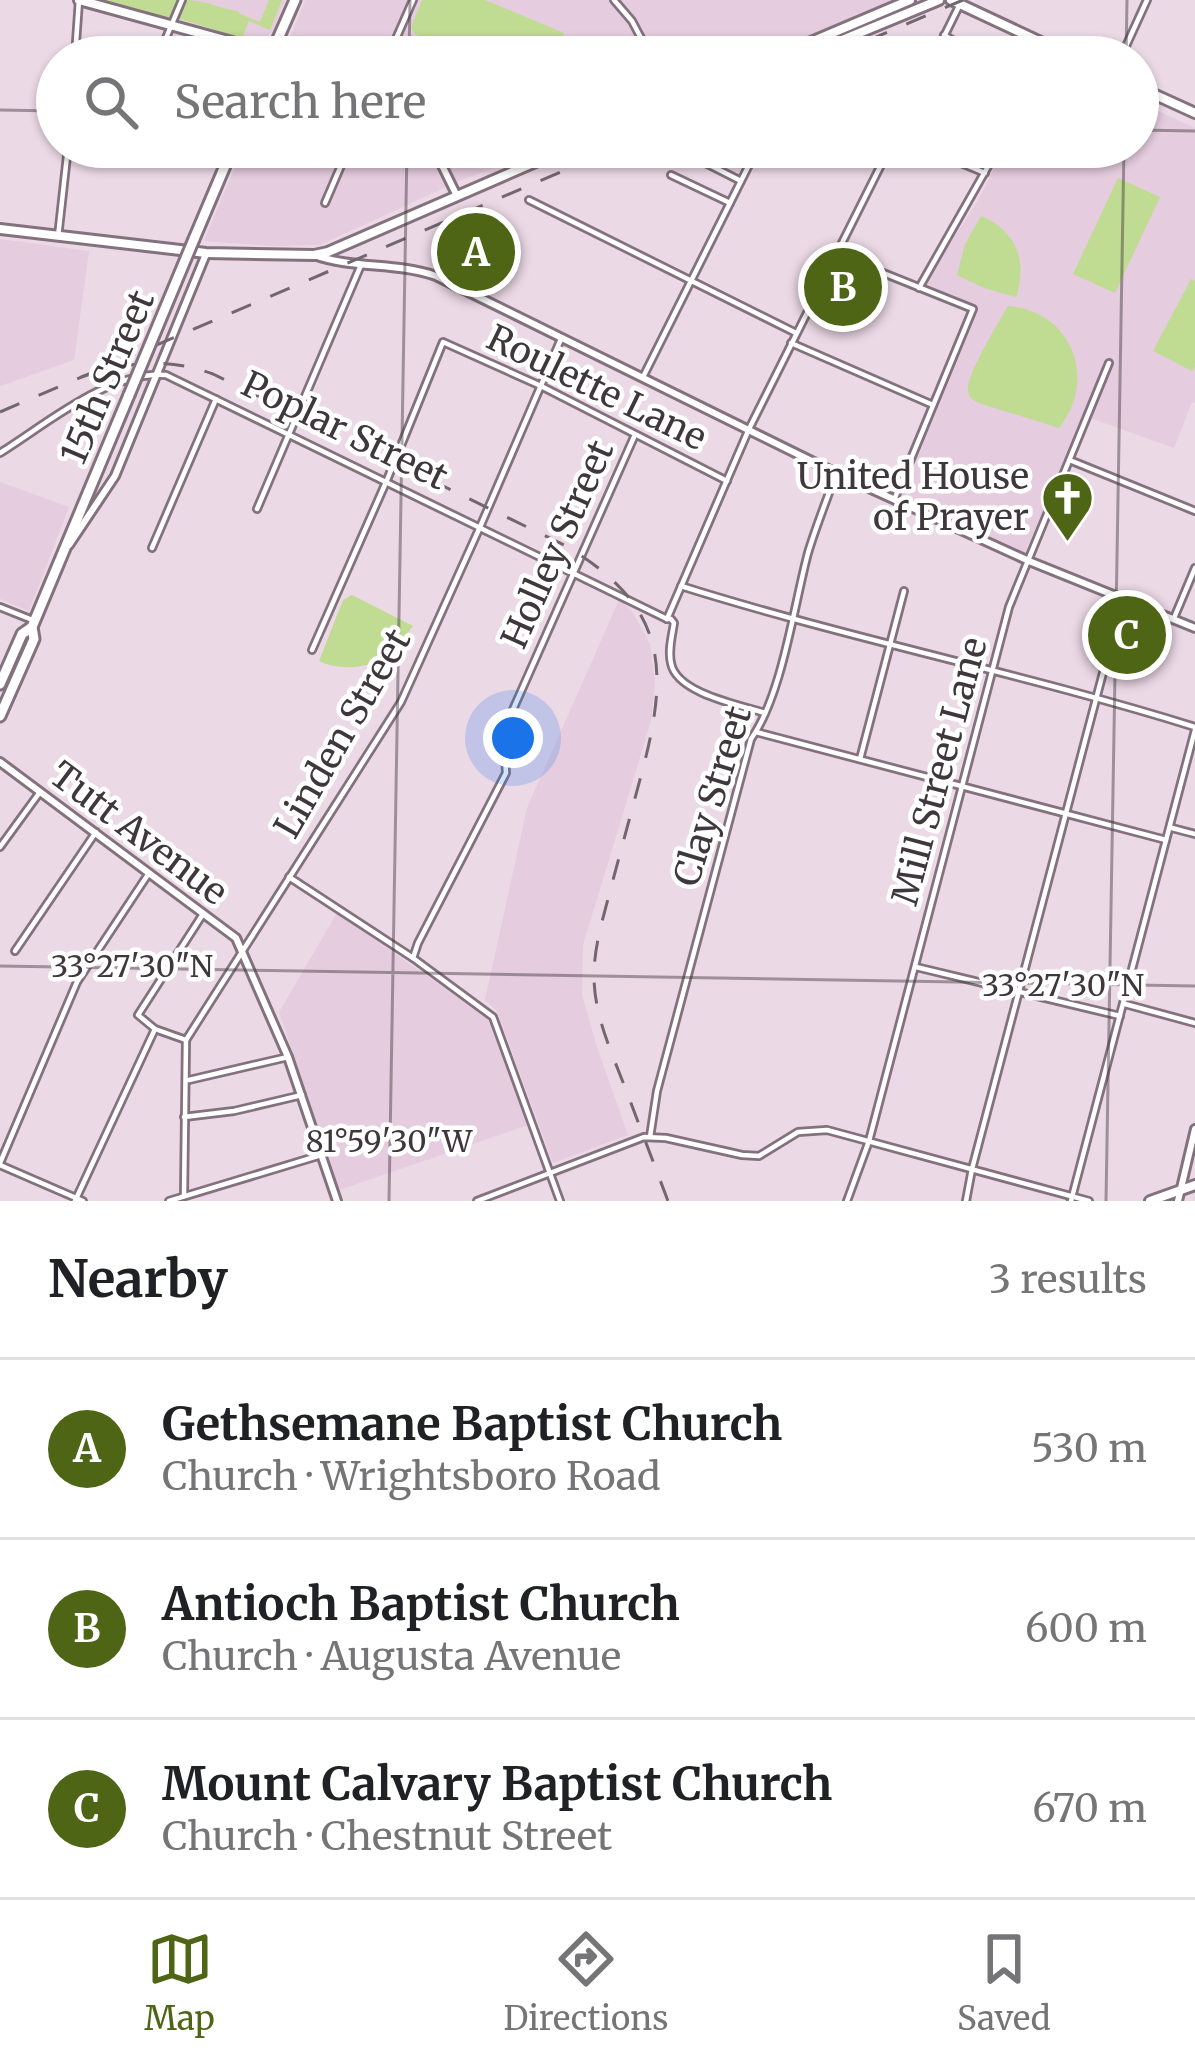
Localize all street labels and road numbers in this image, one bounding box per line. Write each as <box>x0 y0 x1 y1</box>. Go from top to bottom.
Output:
street label: 15th Street <box>51 284 164 471</box>
street label: Roulette Lane <box>480 315 714 460</box>
street label: Poplar Street <box>234 361 455 500</box>
street label: Holley Street <box>492 433 623 655</box>
street label: Linden Street <box>265 621 420 846</box>
street label: Mill Street Lane <box>882 632 997 910</box>
street label: Clay Street <box>664 701 761 892</box>
street label: Tutt Avenue <box>41 752 236 915</box>

